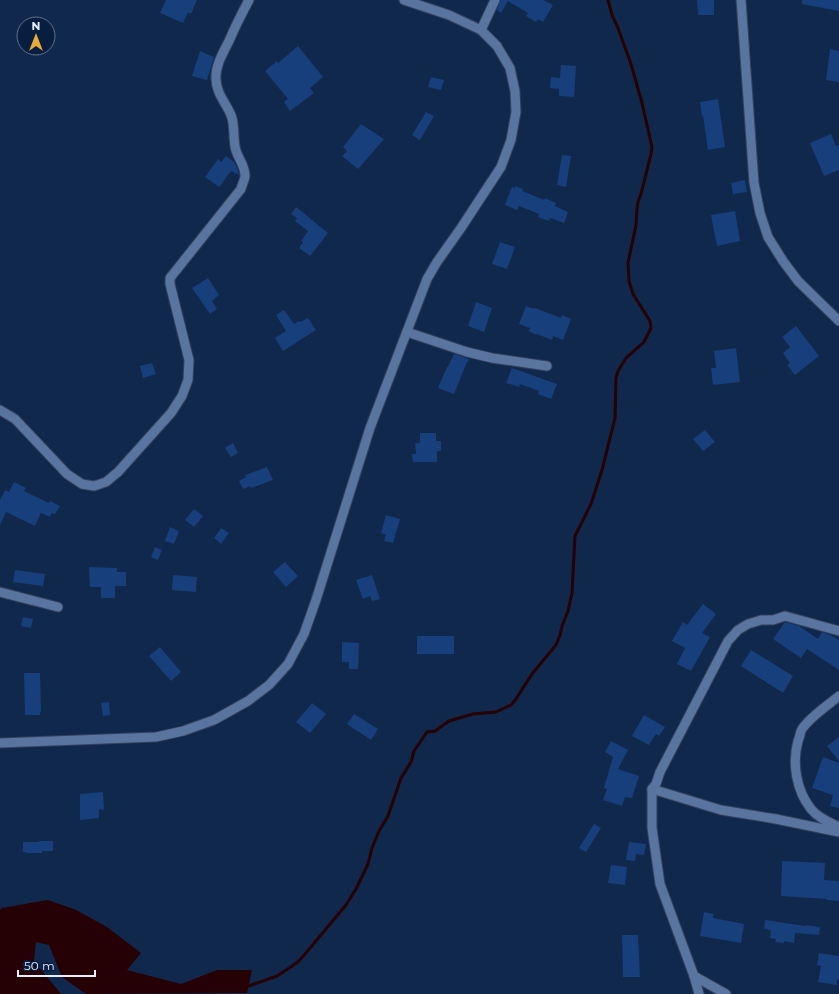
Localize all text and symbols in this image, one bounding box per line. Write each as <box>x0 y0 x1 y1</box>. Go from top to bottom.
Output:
north arrow <box>16 16 56 56</box>
text: N <box>32 19 40 33</box>
scale bar <box>18 952 95 978</box>
text: 50 m <box>24 958 55 973</box>

